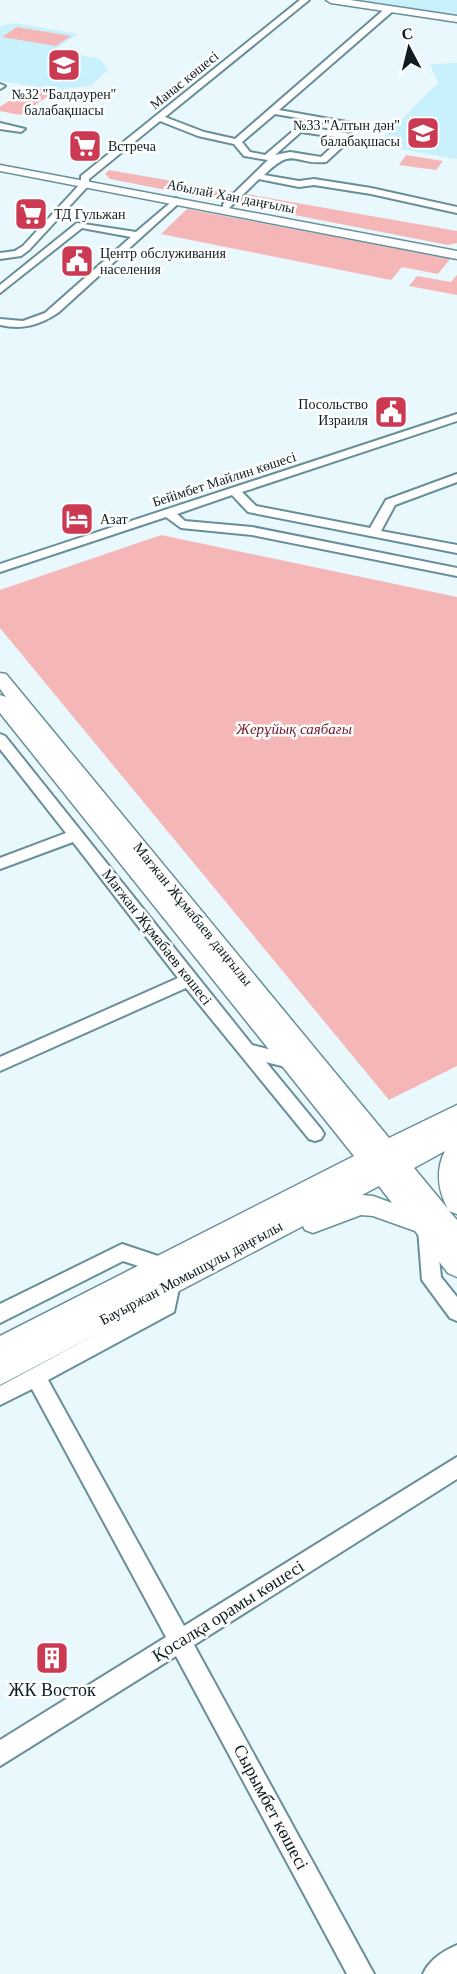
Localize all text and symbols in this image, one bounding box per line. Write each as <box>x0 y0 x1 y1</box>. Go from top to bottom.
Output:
north arrow <box>379 18 439 78</box>
text: С <box>400 24 414 43</box>
school or university icon: №32 "Балдәурен" балабақшасы <box>46 47 82 83</box>
street label: Манас көшесі <box>147 48 221 112</box>
place label: №32 "Балдәурен" балабақшасы <box>12 87 116 118</box>
school or university icon: №33 "Алтын дән" балабақшасы <box>405 115 441 151</box>
place label: №33 "Алтын дән" балабақшасы <box>293 118 401 149</box>
supermarket icon: Встреча <box>67 128 103 164</box>
place label: Встреча <box>108 139 157 154</box>
street label: Абылай Хан даңғылы <box>166 177 297 216</box>
supermarket icon: ТД Гульжан <box>13 196 49 232</box>
place label: ТД Гульжан <box>54 207 126 222</box>
public building icon: Центр обслуживания населения <box>59 243 95 279</box>
place label: Центр обслуживания населения <box>100 246 227 277</box>
public building icon: Посольство Израиля <box>373 394 409 430</box>
place label: Посольство Израиля <box>298 397 369 428</box>
street label: Бейімбет Майлин көшесі <box>150 449 298 510</box>
hotel icon: Азат <box>59 501 95 537</box>
place label: Азат <box>100 512 128 527</box>
park label: Жерұйық саябағы <box>235 721 352 737</box>
street label: Мағжан Жұмабаев даңғылы <box>130 839 256 989</box>
street label: Мағжан Жұмабаев көшесі <box>99 866 215 1008</box>
street label: Бауыржан Момышұлы даңғылы <box>97 1218 285 1328</box>
street label: Қосалқа орамы көшесі <box>148 1556 308 1666</box>
building icon: ЖК Восток <box>34 1640 70 1676</box>
place label: ЖК Восток <box>8 1680 96 1700</box>
street label: Сырымбет көшесі <box>230 1741 312 1873</box>

